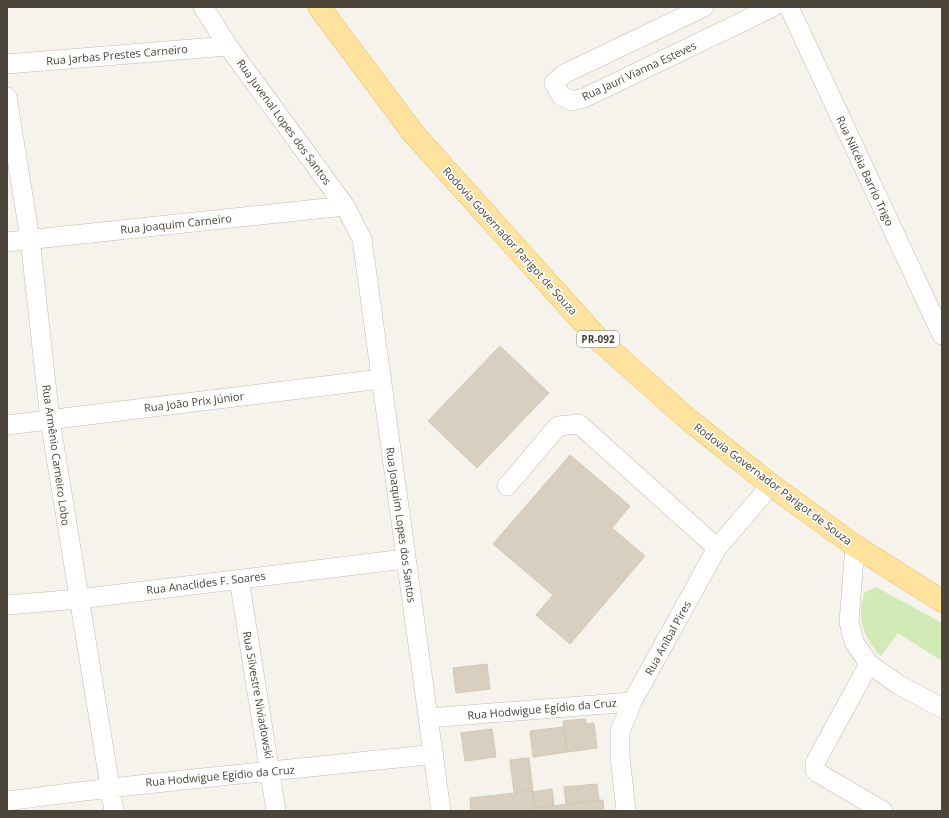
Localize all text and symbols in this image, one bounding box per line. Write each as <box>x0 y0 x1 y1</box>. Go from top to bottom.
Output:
street label: Rua Jauri Vianna Esteves <box>579 37 698 104</box>
street label: Rua Jarbas Prestes Carneiro <box>46 41 189 68</box>
street label: Rua Juvenal Lopes dos Santos <box>234 56 335 188</box>
street label: Rua Nilcéia Barrio Trigo <box>833 113 898 229</box>
street label: Rodovia Governador Parigot de Souza <box>440 164 581 318</box>
street label: Rua Joaquim Carneiro <box>120 210 233 237</box>
road number: PR-092 <box>577 331 619 347</box>
street label: Rua Armênio Carneiro Lobo <box>39 383 74 527</box>
street label: Rua João Prix Júnior <box>143 388 245 415</box>
street label: Rodovia Governador Parigot de Souza <box>691 419 855 548</box>
street label: Rua Joaquim Lopes dos Santos <box>383 446 420 604</box>
street label: Rua Anaclides F. Soares <box>145 568 267 597</box>
street label: Rua Aníbal Pires <box>641 598 694 678</box>
street label: Rua Silvestre Niviadowski <box>240 630 277 760</box>
street label: Rua Hodwigue Egídio da Cruz <box>467 694 617 723</box>
street label: Rua Hodwigue Egídio da Cruz <box>145 761 295 790</box>

